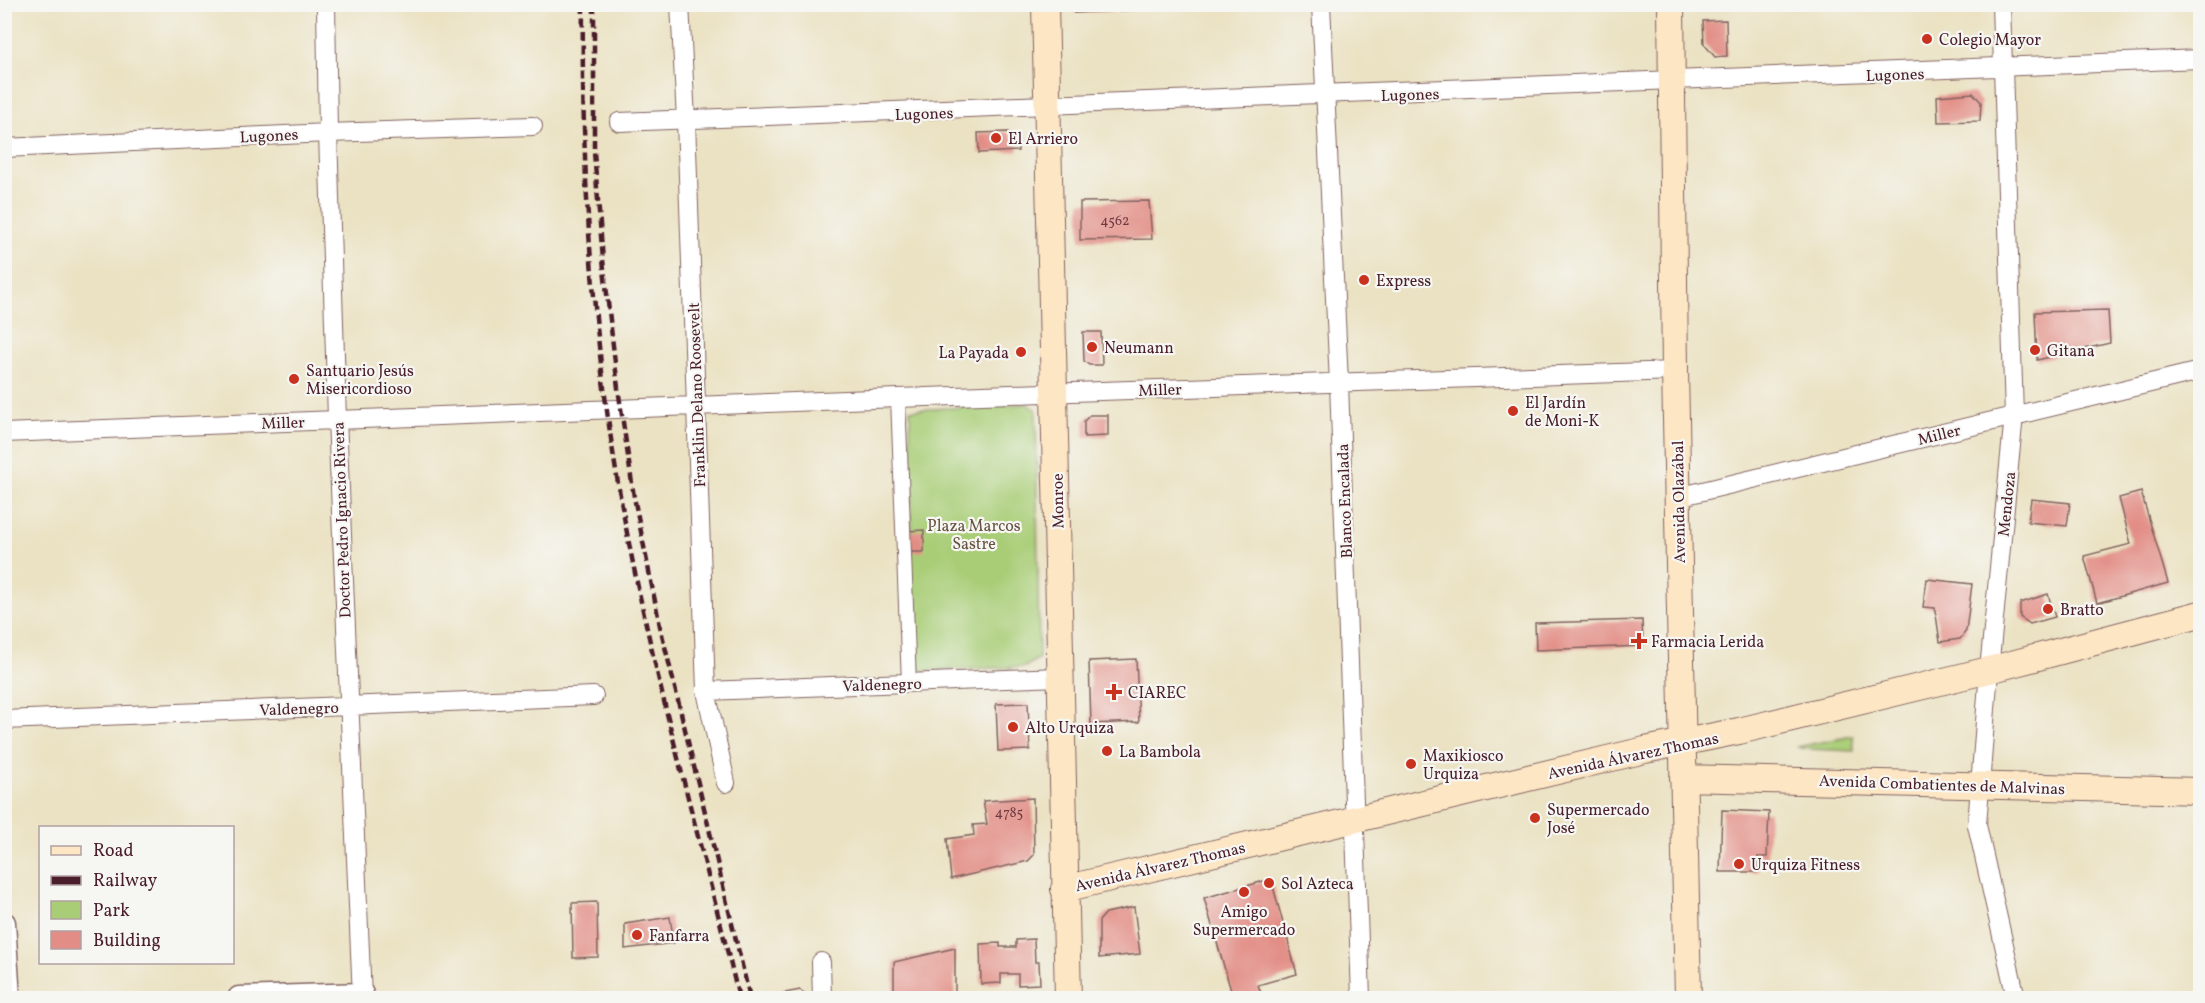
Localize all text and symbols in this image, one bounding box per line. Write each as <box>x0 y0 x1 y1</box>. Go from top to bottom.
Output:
place label: Colegio Mayor <box>1939 30 2041 52</box>
marker: Colegio Mayor <box>1920 32 1934 46</box>
street label: Lugones <box>1865 64 1925 88</box>
street label: Lugones <box>1380 84 1440 108</box>
street label: Lugones <box>894 103 954 127</box>
street label: Lugones <box>239 124 299 150</box>
place label: El Arriero <box>1008 129 1078 151</box>
marker: El Arriero <box>989 131 1003 145</box>
house number: 4562 <box>1100 212 1130 231</box>
place label: Express <box>1376 271 1431 293</box>
marker: Express <box>1357 273 1371 287</box>
street label: Franklin Delano Roosevelt <box>684 302 712 488</box>
place label: Neumann <box>1104 338 1174 360</box>
marker: Neumann <box>1085 340 1099 354</box>
place label: Gitana <box>2047 341 2095 363</box>
place label: La Payada <box>938 343 1009 365</box>
marker: Gitana <box>2028 343 2042 357</box>
marker: La Payada <box>1014 345 1028 359</box>
place label: Santuario Jesús Misericordioso <box>306 361 414 401</box>
marker: Santuario Jesús Misericordioso <box>287 372 301 386</box>
street label: Miller <box>1138 379 1183 403</box>
place label: El Jardín de Moni-K <box>1525 393 1599 433</box>
marker: El Jardín de Moni-K <box>1506 404 1520 418</box>
street label: Miller <box>261 412 306 436</box>
street label: Miller <box>1916 420 1964 452</box>
street label: Doctor Pedro Ignacio Rivera <box>329 421 357 619</box>
street label: Avenida Olazábal <box>1668 440 1692 563</box>
street label: Blanco Encalada <box>1333 443 1359 559</box>
street label: Mendoza <box>1994 471 2022 538</box>
street label: Monroe <box>1048 473 1070 529</box>
park label: Plaza Marcos Sastre <box>927 516 1021 556</box>
place label: Bratto <box>2060 600 2104 622</box>
marker: Bratto <box>2041 602 2055 616</box>
place label: Farmacia Lerida <box>1651 632 1764 654</box>
marker: Farmacia Lerida <box>1632 634 1646 648</box>
street label: Valdenegro <box>842 674 922 698</box>
marker: CIAREC <box>1105 683 1123 701</box>
place label: CIAREC <box>1128 683 1186 705</box>
street label: Valdenegro <box>259 698 339 722</box>
place label: Alto Urquiza <box>1025 718 1114 740</box>
marker: Alto Urquiza <box>1006 720 1020 734</box>
street label: Avenida Álvarez Thomas <box>1546 728 1721 786</box>
place label: La Bambola <box>1119 742 1201 764</box>
marker: La Bambola <box>1100 744 1114 758</box>
place label: Maxikiosco Urquiza <box>1423 746 1503 786</box>
marker: Maxikiosco Urquiza <box>1404 757 1418 771</box>
street label: Avenida Combatientes de Malvinas <box>1819 771 2065 801</box>
place label: Supermercado José <box>1547 800 1649 840</box>
house number: 4785 <box>995 804 1023 823</box>
marker: Supermercado José <box>1528 811 1542 825</box>
legend <box>39 826 234 964</box>
street label: Avenida Álvarez Thomas <box>1073 838 1248 898</box>
text: Road <box>93 839 134 864</box>
place label: Urquiza Fitness <box>1751 855 1860 877</box>
marker: Urquiza Fitness <box>1732 857 1746 871</box>
text: Railway <box>93 869 157 894</box>
place label: Sol Azteca <box>1281 874 1354 896</box>
marker: Sol Azteca <box>1262 876 1276 890</box>
marker: Amigo Supermercado <box>1237 885 1251 899</box>
text: Park <box>93 899 130 924</box>
place label: Amigo Supermercado <box>1193 902 1295 942</box>
place label: Fanfarra <box>649 926 710 948</box>
marker: Fanfarra <box>630 928 644 942</box>
text: Building <box>93 929 161 954</box>

